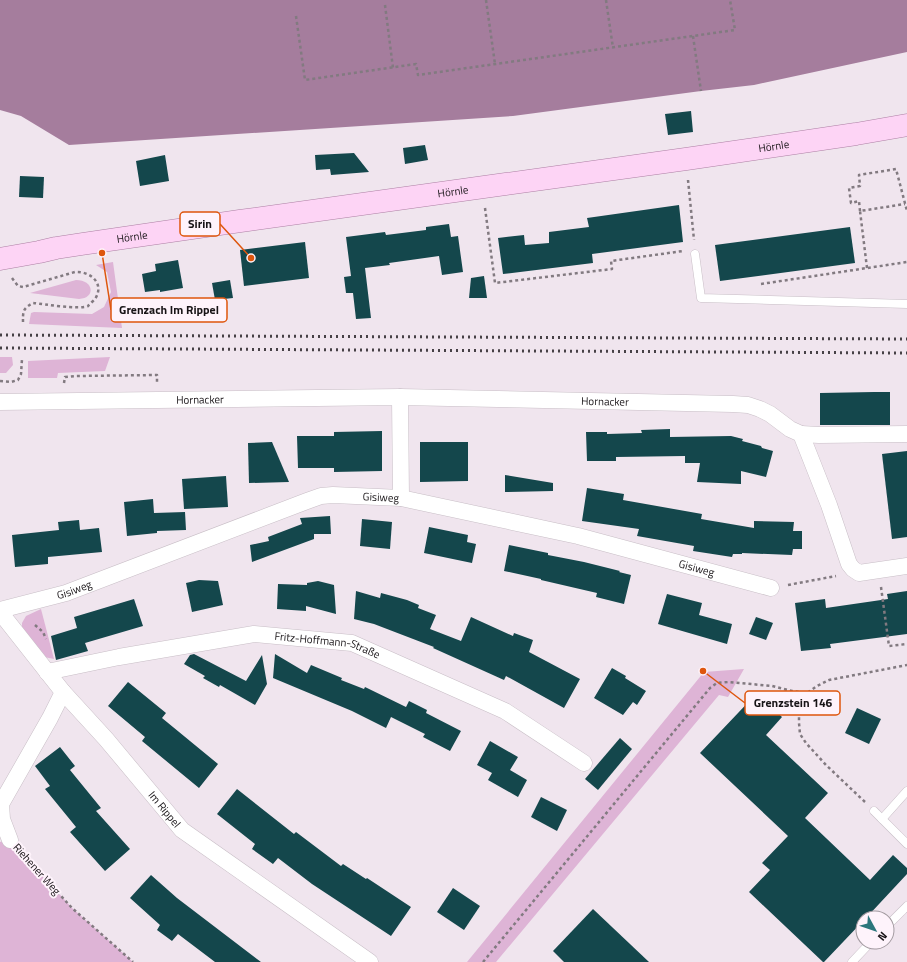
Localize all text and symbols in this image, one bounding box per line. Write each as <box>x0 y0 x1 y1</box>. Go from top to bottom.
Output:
street label: Hörnle <box>757 136 791 156</box>
street label: Hörnle <box>436 181 470 201</box>
callout: Sirin <box>180 212 220 236</box>
text: Sirin <box>188 214 212 233</box>
street label: Hörnle <box>116 226 149 247</box>
callout: Grenzach Im Rippel <box>111 298 227 322</box>
text: Grenzach Im Rippel <box>119 300 219 319</box>
street label: Hornacker <box>176 391 224 408</box>
street label: Hornacker <box>581 393 629 410</box>
street label: Gisiweg <box>362 488 400 506</box>
street label: Gisiweg <box>677 556 717 581</box>
street label: Gisiweg <box>55 576 94 603</box>
street label: Fritz-Hoffmann-Straße <box>274 628 383 663</box>
callout: Grenzstein 146 <box>745 691 840 715</box>
text: Grenzstein 146 <box>754 693 833 712</box>
street label: Im Rippel <box>145 787 185 831</box>
street label: Riehener Weg <box>9 840 65 899</box>
north arrow <box>855 910 895 950</box>
text: N <box>874 928 891 944</box>

